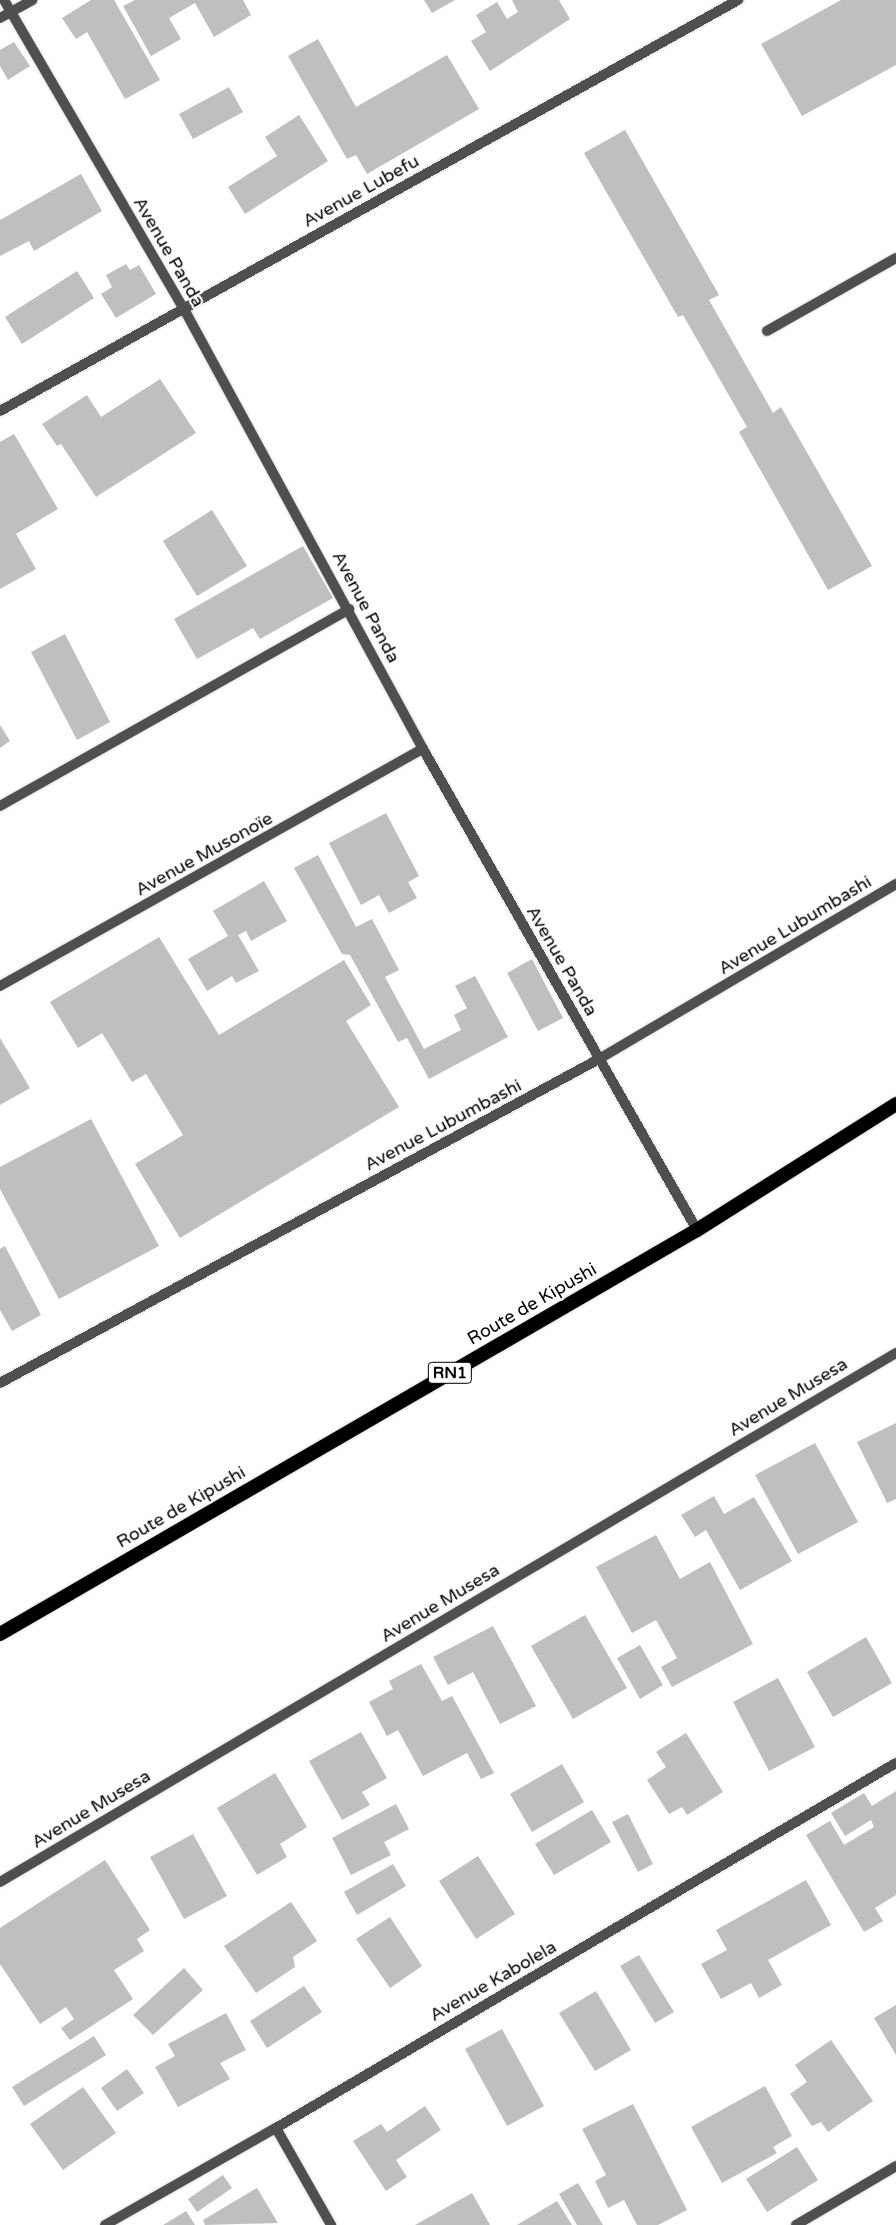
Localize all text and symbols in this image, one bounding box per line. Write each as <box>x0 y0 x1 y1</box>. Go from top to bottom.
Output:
street label: Avenue Lubefu <box>299 150 423 232</box>
street label: Avenue Panda <box>129 193 209 311</box>
street label: Avenue Panda <box>328 548 404 666</box>
street label: Avenue Musonoïe <box>132 807 276 901</box>
street label: Avenue Lubumbashi <box>715 871 875 979</box>
street label: Avenue Panda <box>522 902 602 1020</box>
street label: Avenue Lubumbashi <box>361 1074 525 1176</box>
street label: Route de Kipushi <box>464 1258 600 1350</box>
street label: Avenue Musesa <box>725 1353 851 1441</box>
road number: RN1 <box>428 1360 472 1386</box>
street label: Route de Kipushi <box>113 1461 249 1553</box>
street label: Avenue Musesa <box>377 1559 503 1647</box>
street label: Avenue Musesa <box>28 1765 154 1853</box>
street label: Avenue Kabolela <box>426 1936 560 2026</box>

